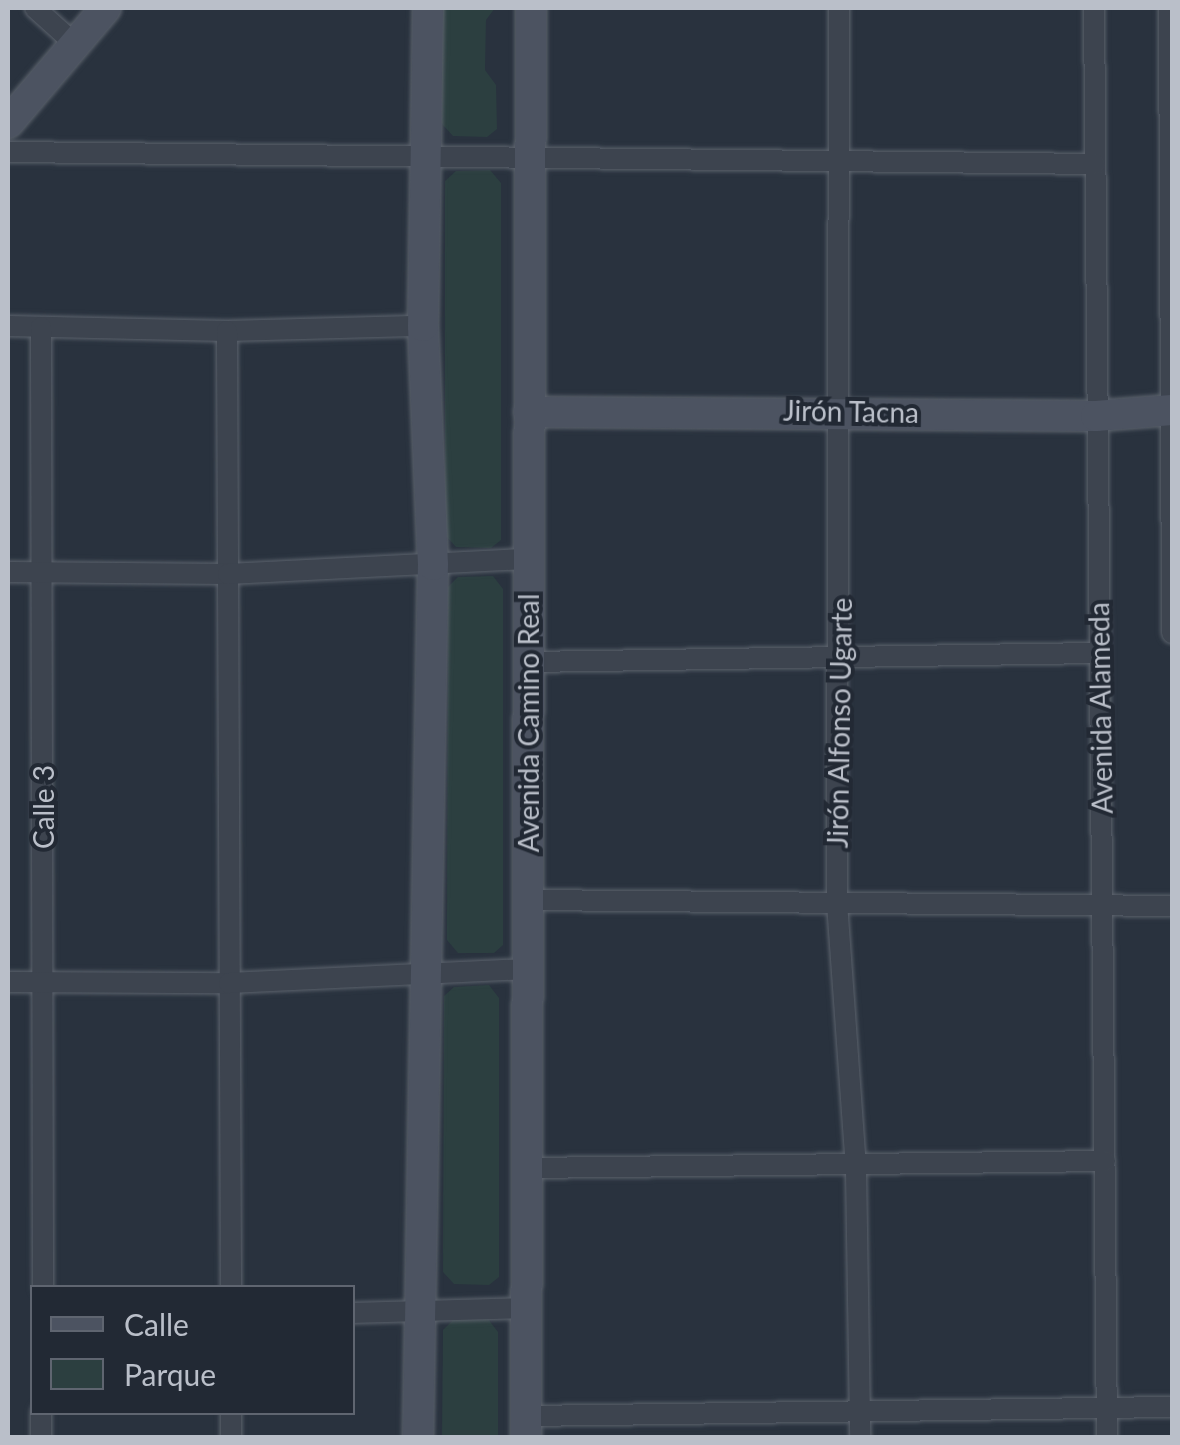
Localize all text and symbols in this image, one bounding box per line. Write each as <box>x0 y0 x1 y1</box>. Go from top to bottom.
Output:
street label: Jirón Tacna <box>782 393 920 429</box>
street label: Avenida Camino Real <box>511 594 545 852</box>
street label: Jirón Alfonso Ugarte <box>820 597 858 849</box>
street label: Avenida Alameda <box>1081 601 1119 815</box>
street label: Calle 3 <box>26 765 60 849</box>
legend <box>30 1285 355 1415</box>
text: Calle <box>124 1306 189 1342</box>
text: Parque <box>124 1356 216 1392</box>

